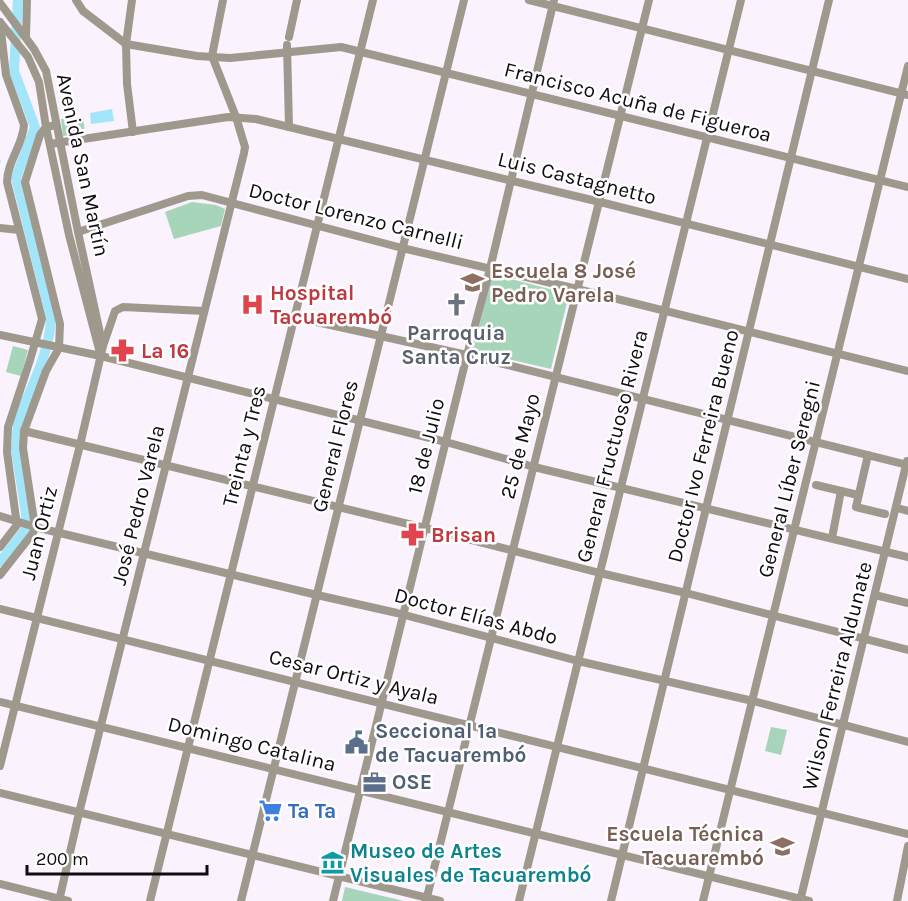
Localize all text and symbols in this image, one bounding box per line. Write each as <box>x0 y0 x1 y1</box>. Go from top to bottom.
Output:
street label: Francisco Acuña de Figueroa <box>502 57 774 147</box>
street label: Avenida San Martín <box>52 71 114 259</box>
street label: Luis Castagnetto <box>495 147 659 209</box>
street label: Doctor Lorenzo Carnelli <box>246 178 466 254</box>
place label: Escuela 8 José Pedro Varela <box>491 259 636 307</box>
school or university icon: Escuela 8 José Pedro Varela <box>460 270 486 296</box>
place label: Hospital Tacuarembó <box>270 281 392 329</box>
hospital icon: Hospital Tacuarembó <box>239 292 265 318</box>
church icon: Parroquia Santa Cruz <box>443 292 469 318</box>
place label: Parroquia Santa Cruz <box>401 321 511 369</box>
street label: General Fructuoso Rivera <box>571 327 653 565</box>
street label: Doctor Ivo Ferreira Bueno <box>662 327 744 565</box>
pharmacy icon: La 16 <box>110 338 136 364</box>
place label: La 16 <box>141 339 189 363</box>
street label: General Flores <box>307 377 363 515</box>
street label: General Líber Seregni <box>753 378 825 580</box>
street label: Treinta y Tres <box>217 383 271 509</box>
street label: 25 de Mayo <box>495 391 545 501</box>
street label: 18 de Julio <box>403 396 449 496</box>
street label: José Pedro Varela <box>106 422 170 588</box>
street label: Juan Ortiz <box>16 484 62 582</box>
pharmacy icon: Brisan <box>400 522 426 548</box>
place label: Brisan <box>431 523 496 547</box>
street label: Wilson Ferreira Aldunate <box>797 559 877 793</box>
street label: Doctor Elías Abdo <box>392 583 560 649</box>
street label: Cesar Ortiz y Ayala <box>267 644 441 710</box>
street label: Domingo Catalina <box>165 711 339 777</box>
place label: Seccional 1a de Tacuarembó <box>375 719 526 767</box>
public building icon: Seccional 1a de Tacuarembó <box>344 730 370 756</box>
office icon: OSE <box>361 769 387 795</box>
place label: OSE <box>392 770 432 794</box>
supermarket icon: Ta Ta <box>257 798 283 824</box>
place label: Ta Ta <box>288 799 336 823</box>
place label: Escuela Técnica Tacuarembó <box>606 822 764 870</box>
school or university icon: Escuela Técnica Tacuarembó <box>769 833 795 859</box>
scale bar <box>27 838 207 876</box>
place label: Museo de Artes Visuales de Tacuarembó <box>350 839 591 887</box>
text: 200 m <box>36 848 89 870</box>
museum icon: Museo de Artes Visuales de Tacuarembó <box>319 850 345 876</box>

